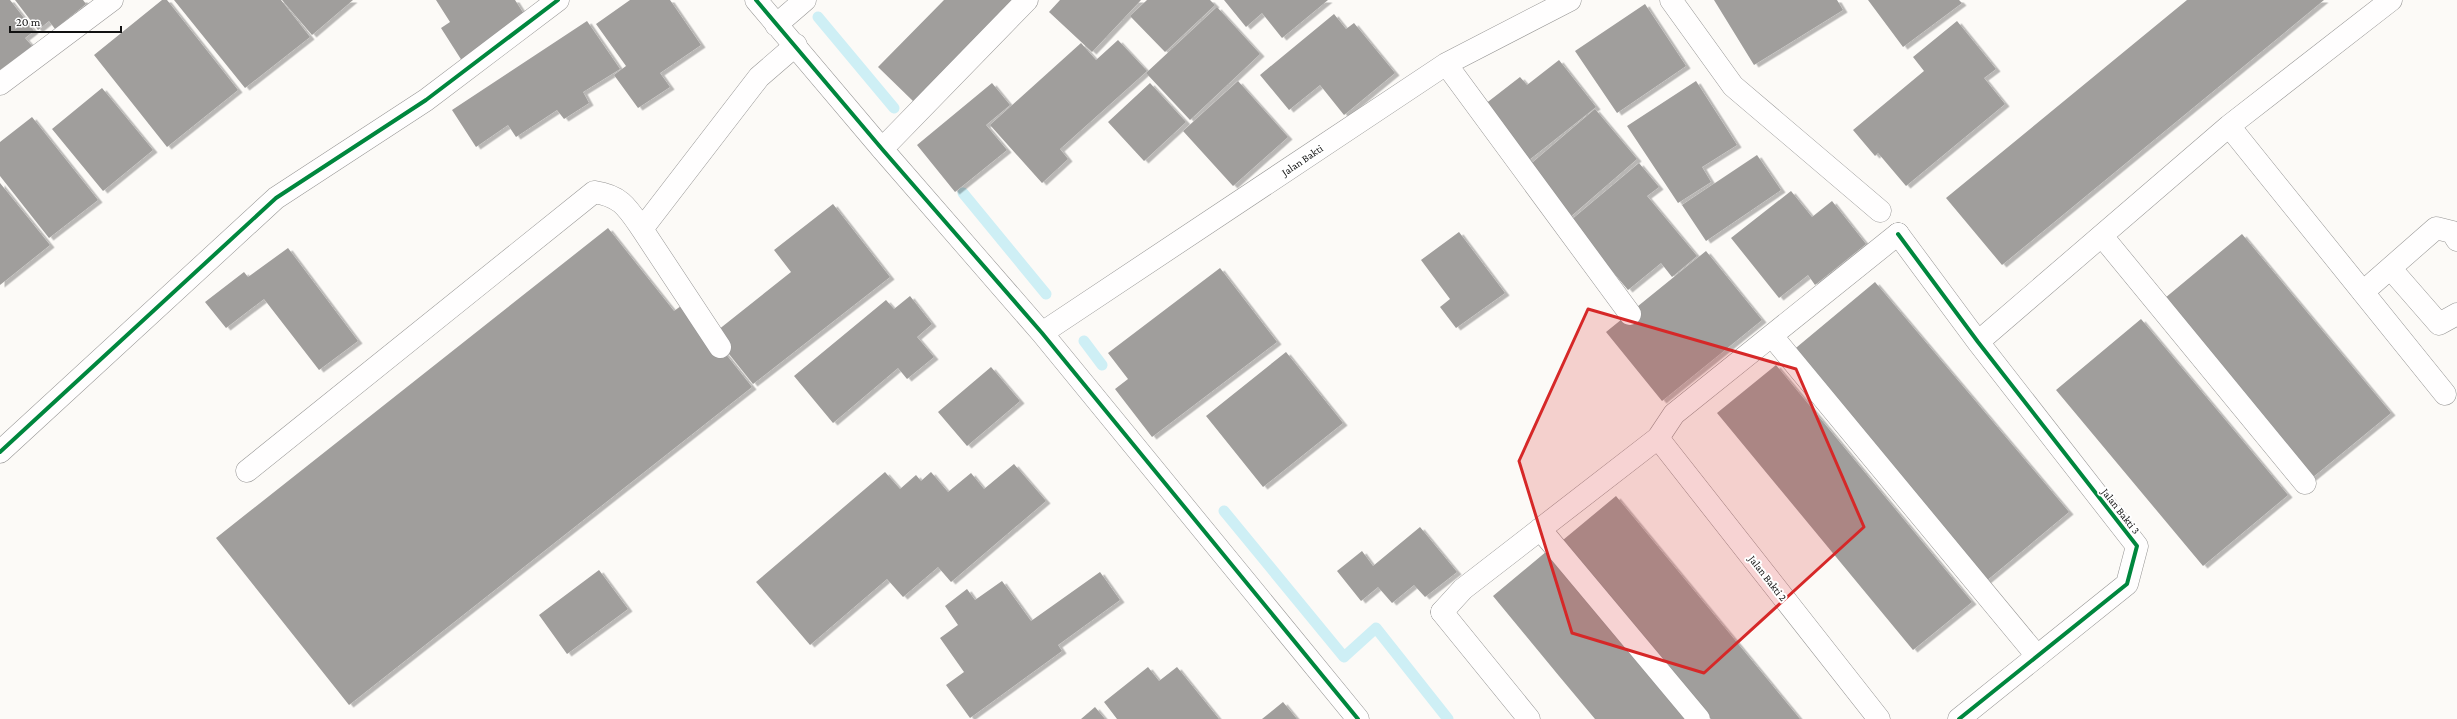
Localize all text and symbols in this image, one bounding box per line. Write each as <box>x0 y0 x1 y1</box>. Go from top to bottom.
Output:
scale bar <box>10 8 121 34</box>
text: 20 m <box>16 15 41 29</box>
street label: Jalan Bakti <box>1278 142 1326 180</box>
street label: Jalan Bakti 3 <box>2098 485 2142 537</box>
street label: Jalan Bakti 2 <box>1745 552 1790 604</box>

